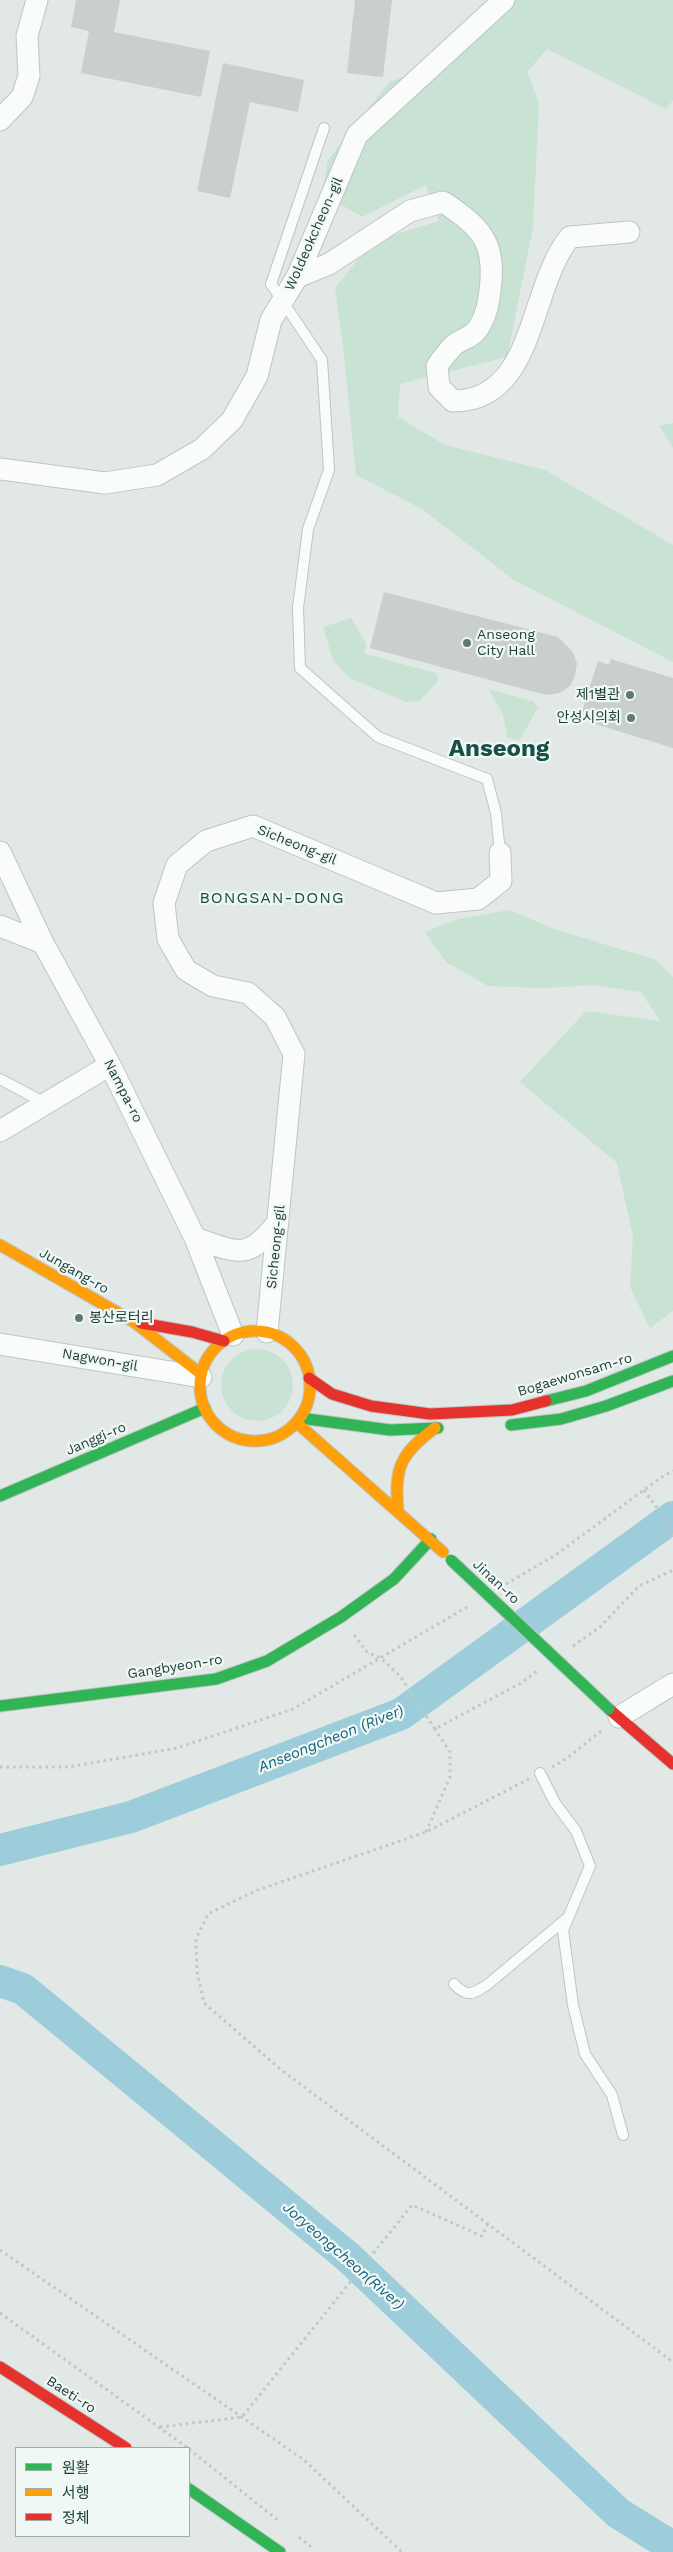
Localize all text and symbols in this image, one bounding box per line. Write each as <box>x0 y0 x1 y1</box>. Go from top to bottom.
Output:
street label: Woldeokcheon-gil <box>281 174 347 294</box>
place label: Anseong City Hall <box>477 627 535 660</box>
marker: Anseong City Hall <box>461 637 473 649</box>
place label: 제1별관 <box>576 687 620 703</box>
marker: 제1별관 <box>624 689 636 701</box>
place label: 안성시의회 <box>557 710 621 726</box>
marker: 안성시의회 <box>625 712 637 724</box>
district label: Anseong <box>449 735 549 763</box>
street label: Sicheong-gil <box>255 821 339 869</box>
district label: BONGSAN-DONG <box>198 888 346 908</box>
street label: Nampa-ro <box>100 1056 146 1126</box>
street label: Sicheong-gil <box>263 1204 289 1290</box>
street label: Jungang-ro <box>36 1244 112 1298</box>
place label: 봉산로터리 <box>89 1310 153 1326</box>
marker: 봉산로터리 <box>73 1312 85 1324</box>
street label: Nagwon-gil <box>61 1345 139 1375</box>
street label: Bogaewonsam-ro <box>516 1350 634 1400</box>
street label: Janggi-ro <box>63 1419 129 1459</box>
street label: Jinan-ro <box>469 1556 523 1608</box>
street label: Gangbyeon-ro <box>126 1651 224 1683</box>
water label: Anseongcheon (River) <box>256 1702 406 1776</box>
water label: Joryeongcheon(River) <box>279 2198 407 2314</box>
street label: Baeti-ro <box>43 2373 99 2417</box>
legend <box>15 2447 190 2537</box>
text: 원활 <box>62 2459 90 2477</box>
text: 서행 <box>62 2484 90 2502</box>
text: 정체 <box>62 2509 90 2527</box>

